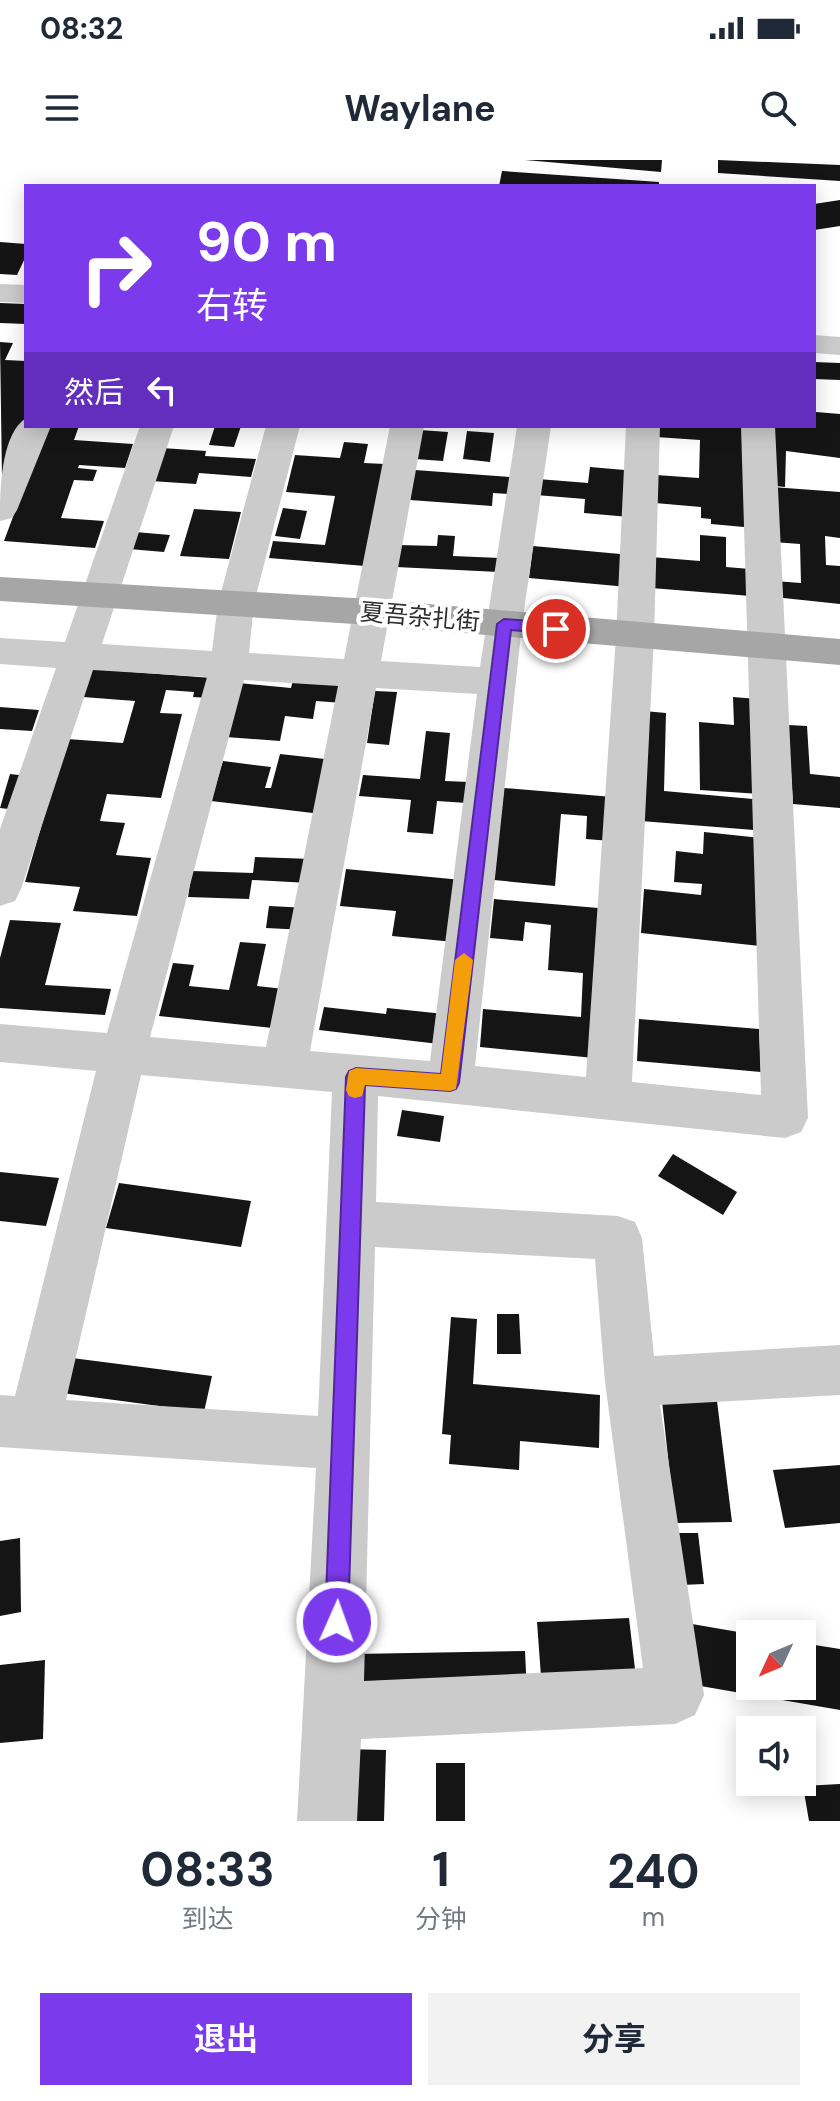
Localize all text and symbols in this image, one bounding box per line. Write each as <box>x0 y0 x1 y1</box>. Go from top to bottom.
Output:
text: 08:32 <box>40 9 123 48</box>
text: Waylane <box>344 85 496 132</box>
icon: menu <box>40 86 84 130</box>
icon: search <box>756 86 800 130</box>
text: 90 m <box>196 205 337 278</box>
icon: right <box>64 216 168 320</box>
text: 右转 <box>196 282 268 329</box>
icon: left <box>140 368 184 412</box>
text: 然后 <box>64 373 124 412</box>
pin <box>522 595 590 663</box>
street label: 夏吾杂扎街 <box>359 596 481 637</box>
icon: arrive <box>534 607 578 651</box>
position arrow <box>295 1580 379 1664</box>
north arrow <box>736 1620 816 1700</box>
map controls <box>736 1620 816 1796</box>
button: sound <box>736 1716 816 1796</box>
text: 08:33 <box>140 1838 275 1901</box>
text: 1 <box>432 1838 450 1901</box>
text: 240 <box>607 1840 700 1903</box>
text: m <box>642 1900 665 1934</box>
text: 到达 <box>181 1902 233 1936</box>
text: 分钟 <box>415 1902 467 1936</box>
button: 退出 <box>40 1993 412 2085</box>
button: 分享 <box>428 1993 800 2085</box>

